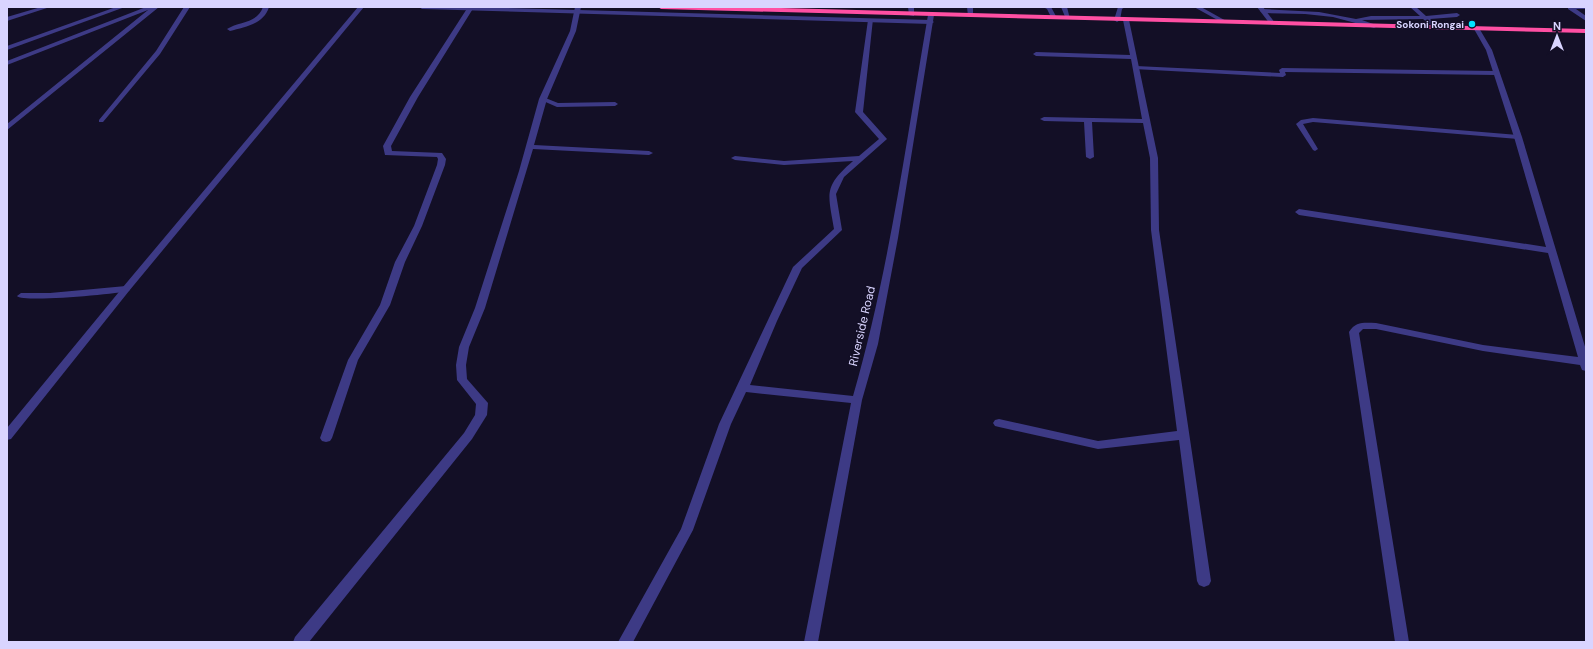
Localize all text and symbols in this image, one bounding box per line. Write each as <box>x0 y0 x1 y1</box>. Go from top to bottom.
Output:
north arrow <box>1537 16 1577 56</box>
place label: Sokoni Rongai <box>1396 18 1464 31</box>
marker: Sokoni Rongai <box>1467 19 1477 29</box>
text: N <box>1553 19 1561 33</box>
street label: Riverside Road <box>845 284 879 368</box>

